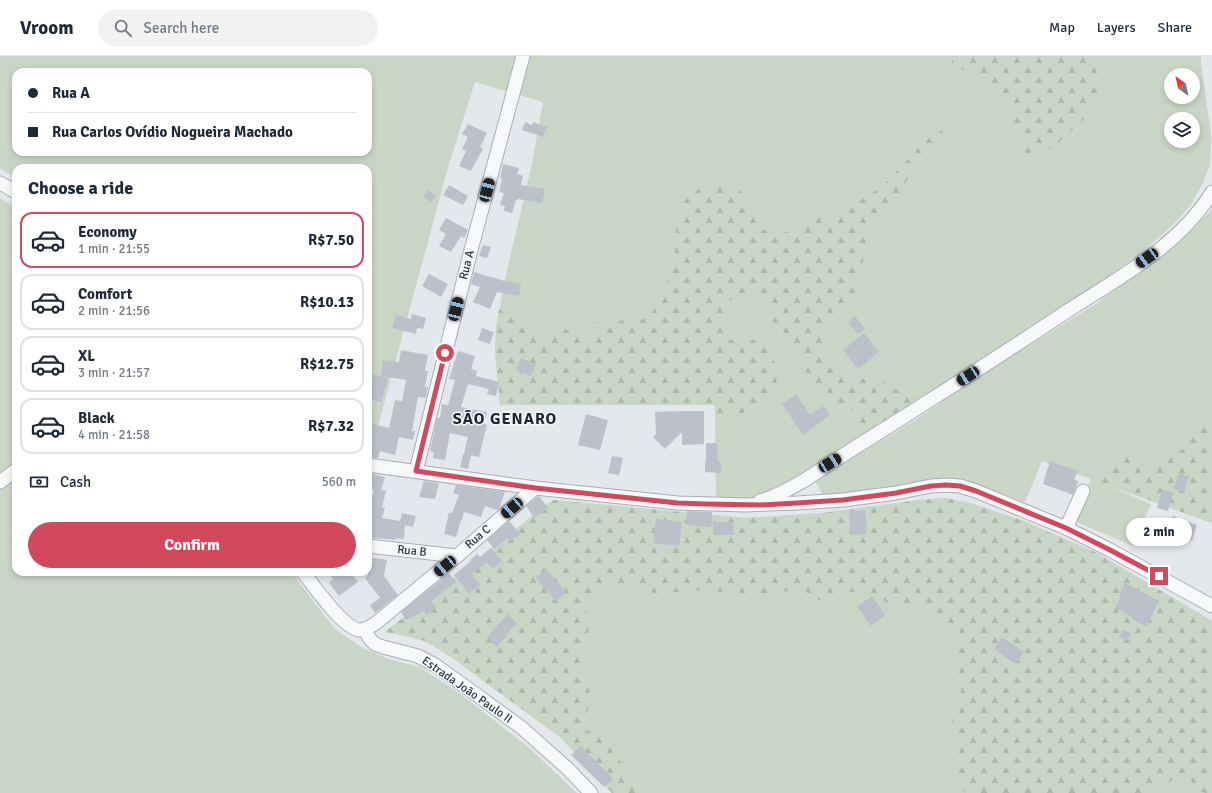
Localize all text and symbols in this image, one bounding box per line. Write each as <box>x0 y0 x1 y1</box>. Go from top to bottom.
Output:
search box <box>98 10 378 46</box>
text: Vroom <box>20 16 74 40</box>
icon: search <box>112 17 134 39</box>
text: Search here <box>144 19 219 37</box>
text: Map <box>1049 19 1075 36</box>
text: Layers <box>1097 19 1136 36</box>
text: Share <box>1158 19 1192 36</box>
north arrow <box>1164 68 1200 104</box>
map controls <box>1164 68 1200 148</box>
text: Rua A <box>52 84 90 102</box>
button: layers <box>1164 112 1200 148</box>
text: Rua Carlos Ovídio Nogueira Machado <box>52 123 293 141</box>
text: Choose a ride <box>28 177 133 199</box>
car <box>478 177 496 203</box>
icon: car <box>30 222 66 258</box>
text: Economy <box>78 223 137 241</box>
text: R$7.50 <box>308 231 354 249</box>
text: 1 min · 21:55 <box>78 241 150 257</box>
car <box>1134 246 1160 270</box>
street label: Rua A <box>456 248 478 281</box>
icon: car <box>30 284 66 320</box>
text: Comfort <box>78 285 132 303</box>
text: R$10.13 <box>300 293 354 311</box>
car <box>447 296 465 322</box>
text: 2 min · 21:56 <box>78 303 150 319</box>
route start <box>436 344 454 362</box>
icon: car <box>30 346 66 382</box>
text: XL <box>78 347 95 365</box>
text: R$12.75 <box>300 355 354 373</box>
car <box>955 364 981 388</box>
text: 3 min · 21:57 <box>78 365 150 381</box>
icon: car <box>30 408 66 444</box>
text: Black <box>78 409 115 427</box>
district label: SÃO GENARO <box>453 409 557 429</box>
text: R$7.32 <box>308 417 354 435</box>
text: 4 min · 21:58 <box>78 427 150 443</box>
car <box>817 452 843 474</box>
icon: cash <box>28 471 50 493</box>
text: Cash <box>60 473 91 491</box>
text: 560 m <box>322 474 356 490</box>
car <box>499 496 525 520</box>
callout: 2 min <box>1126 518 1192 546</box>
button: Confirm <box>28 522 356 568</box>
street label: Rua C <box>462 522 494 552</box>
text: 2 min <box>1143 524 1175 540</box>
street label: Rua B <box>397 542 427 560</box>
car <box>432 554 458 578</box>
route end <box>1150 567 1168 585</box>
street label: Estrada João Paulo II <box>419 653 515 727</box>

